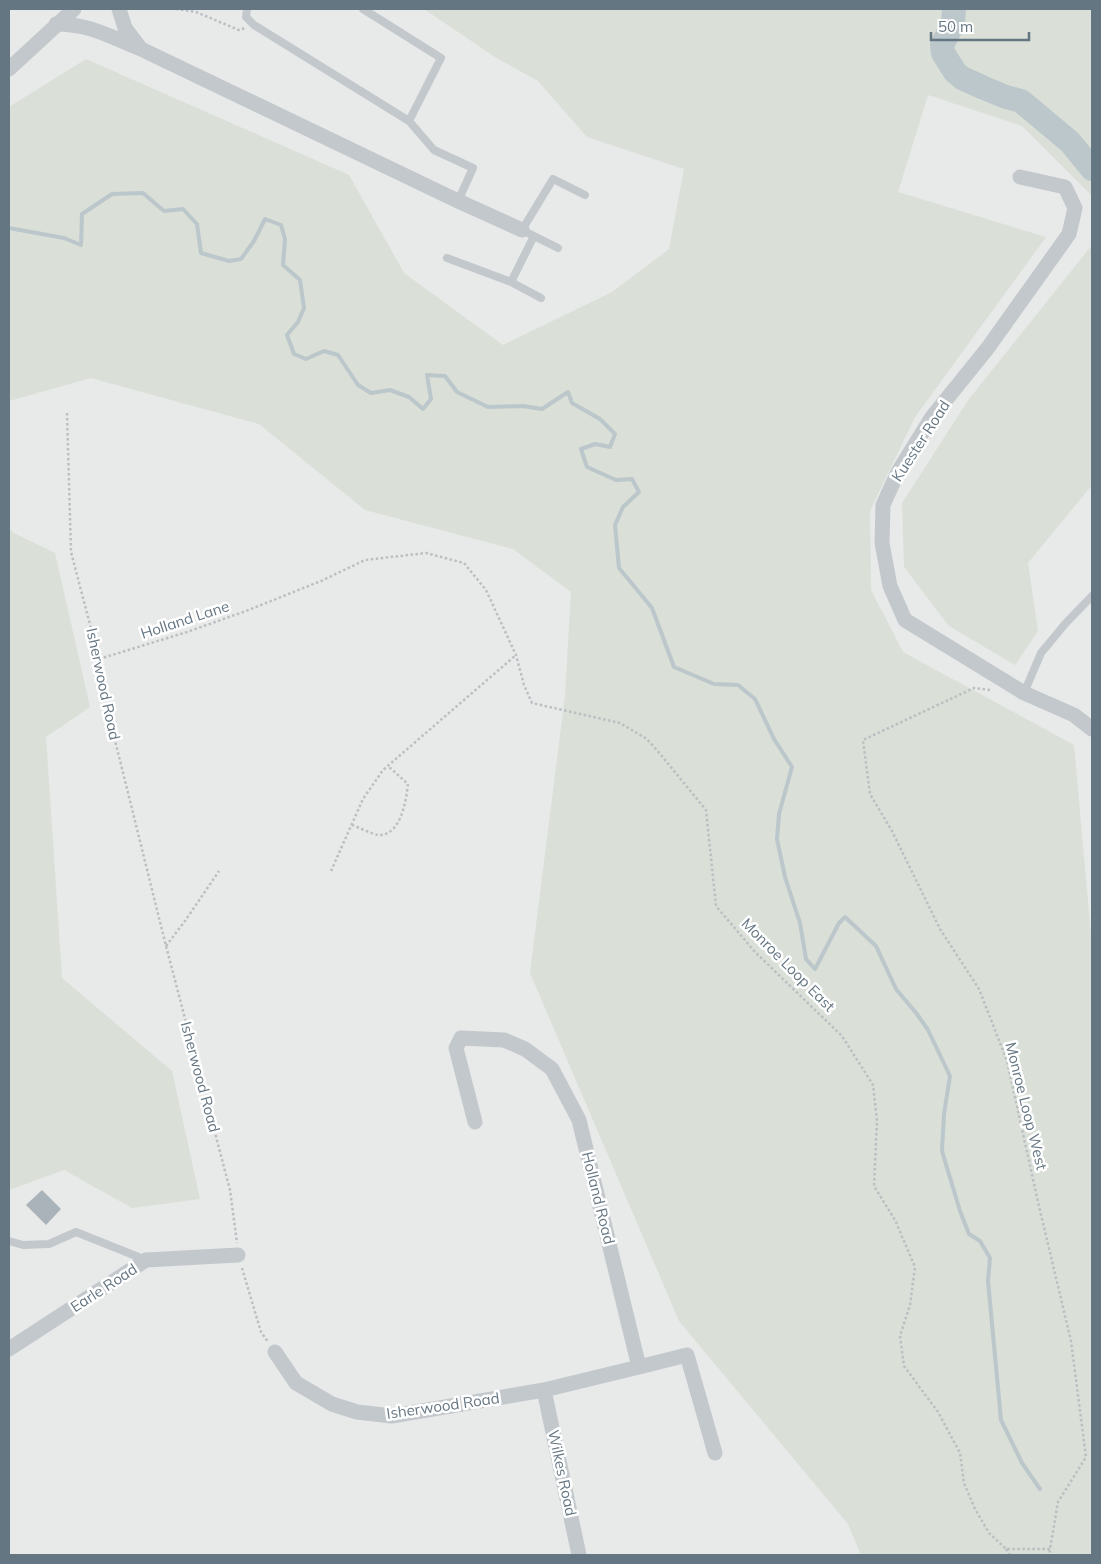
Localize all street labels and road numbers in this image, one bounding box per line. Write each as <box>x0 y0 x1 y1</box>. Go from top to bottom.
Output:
street label: Kuester Road <box>887 397 954 485</box>
street label: Holland Lane <box>138 596 232 643</box>
street label: Isherwood Road <box>82 626 125 742</box>
street label: Monroe Loop East <box>738 914 839 1015</box>
street label: Isherwood Road <box>177 1019 224 1134</box>
street label: Monroe Loop West <box>1001 1040 1052 1172</box>
street label: Holland Road <box>578 1150 619 1246</box>
street label: Earle Road <box>67 1259 141 1316</box>
street label: Isherwood Road <box>385 1388 501 1423</box>
street label: Wilkes Road <box>544 1428 581 1518</box>

